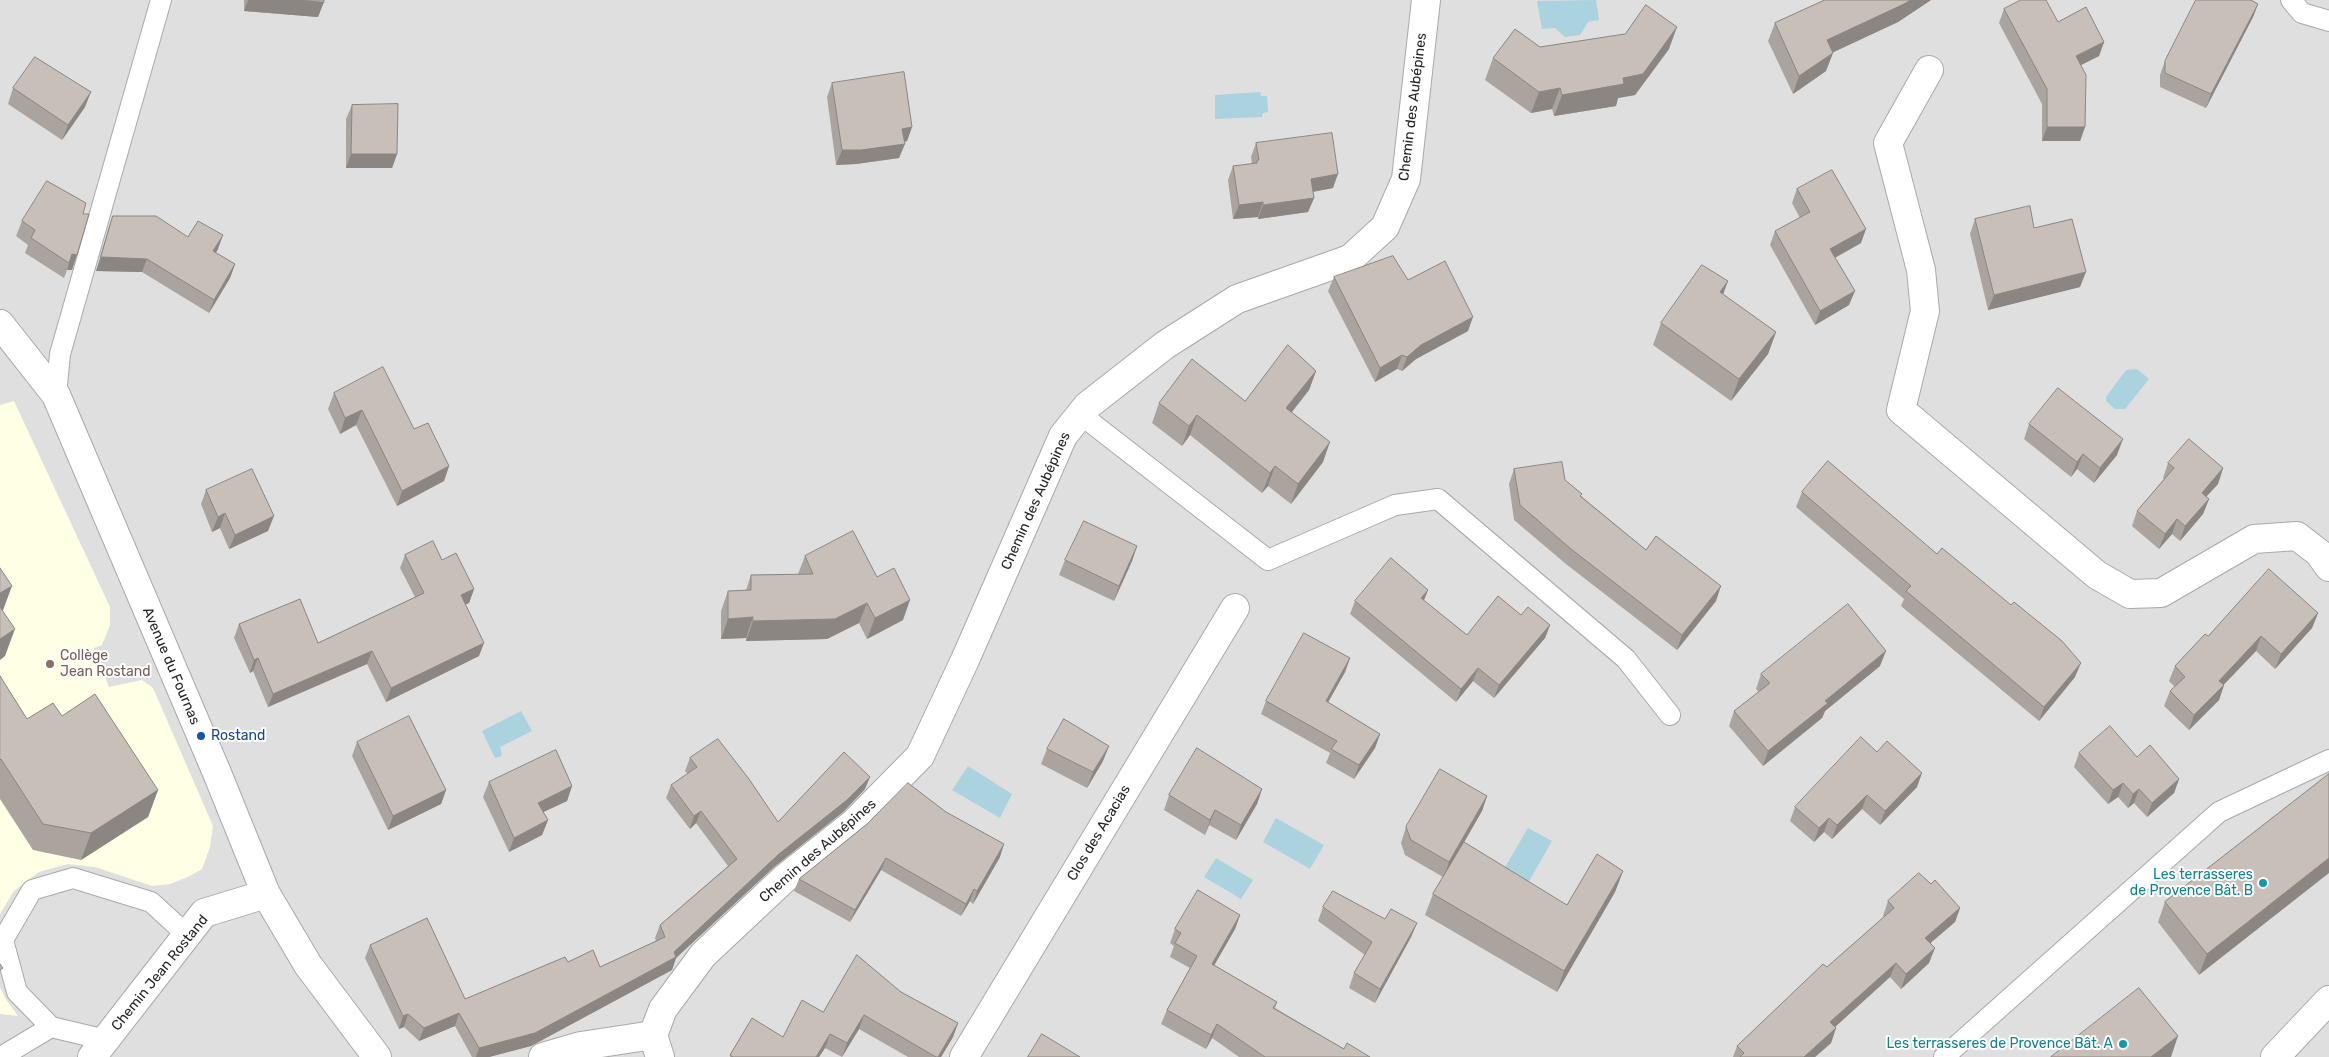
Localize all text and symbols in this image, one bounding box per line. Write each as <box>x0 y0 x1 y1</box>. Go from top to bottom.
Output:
street label: Chemin des Aubépines <box>1396 32 1430 182</box>
street label: Chemin des Aubépines <box>998 429 1074 573</box>
street label: Avenue du Fournas <box>139 605 203 727</box>
place label: Collège Jean Rostand <box>60 648 151 680</box>
marker: Collège Jean Rostand <box>44 658 56 670</box>
place label: Rostand <box>211 728 265 744</box>
marker: Rostand <box>195 730 207 742</box>
street label: Clos des Acacias <box>1064 782 1134 884</box>
street label: Chemin des Aubépines <box>756 796 880 906</box>
place label: Les terrasseres de Provence Bât. B <box>2130 867 2253 900</box>
marker: Les terrasseres de Provence Bât. B <box>2257 877 2269 889</box>
street label: Chemin Jean Rostand <box>108 912 212 1034</box>
place label: Les terrasseres de Provence Bât. A <box>1886 1036 2113 1052</box>
marker: Les terrasseres de Provence Bât. A <box>2117 1038 2129 1050</box>

